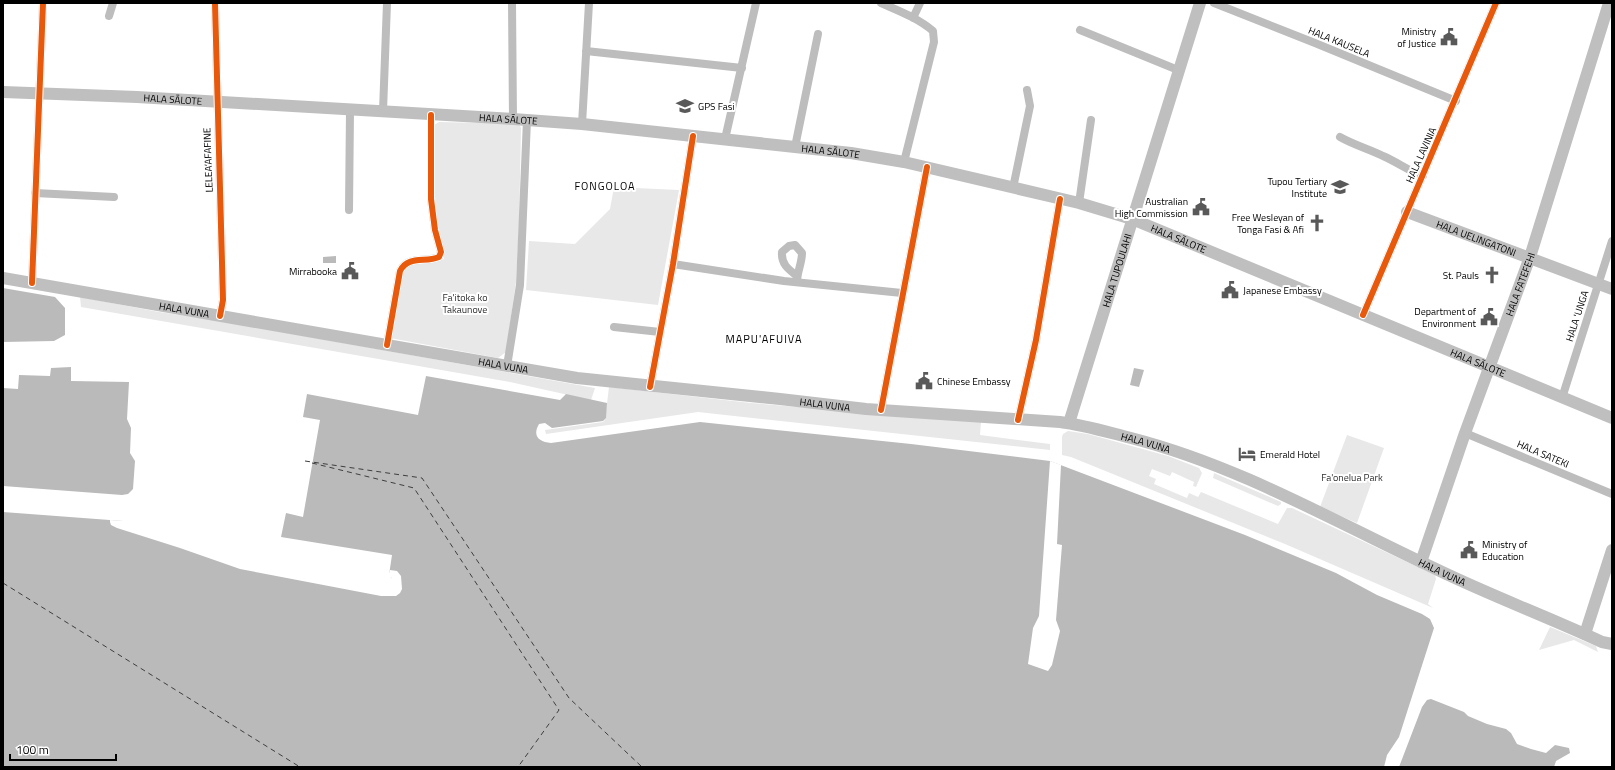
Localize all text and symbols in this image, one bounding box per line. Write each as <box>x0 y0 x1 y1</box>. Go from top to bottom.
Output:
street label: HALA KAUSELA <box>1306 23 1372 61</box>
place label: Ministry of Justice <box>1397 24 1436 51</box>
public building icon: Ministry of Justice <box>1439 27 1459 47</box>
street label: HALA SĀLOTE <box>143 90 203 108</box>
school or university icon: GPS Fasi <box>675 96 695 116</box>
place label: GPS Fasi <box>698 99 735 114</box>
street label: HALA SĀLOTE <box>478 110 539 128</box>
street label: HALA LAVINIA <box>1402 125 1440 185</box>
street label: LELEA’AFAFINE <box>199 127 217 193</box>
street label: HALA SĀLOTE <box>801 140 862 162</box>
place label: Tupou Tertiary Institute <box>1267 174 1327 201</box>
school or university icon: Tupou Tertiary Institute <box>1330 177 1350 197</box>
district label: FONGOLOA <box>574 178 636 194</box>
place label: Australian High Commission <box>1115 194 1188 221</box>
public building icon: Australian High Commission <box>1191 197 1211 217</box>
place label: Free Wesleyan of Tonga Fasi & Afi <box>1232 210 1305 237</box>
church icon: Free Wesleyan of Tonga Fasi & Afi <box>1307 213 1327 233</box>
street label: HALA UELINGATONI <box>1434 216 1518 260</box>
street label: HALA SĀLOTE <box>1149 220 1209 257</box>
street label: HALA TUPOULAHI <box>1098 232 1135 309</box>
street label: HALA FATEFEHI <box>1501 250 1539 318</box>
public building icon: Mirrabooka <box>340 261 360 281</box>
place label: Mirrabooka <box>289 264 337 279</box>
church icon: St. Pauls <box>1482 265 1502 285</box>
place label: St. Pauls <box>1443 268 1479 283</box>
public building icon: Japanese Embassy <box>1220 280 1240 300</box>
place label: Japanese Embassy <box>1243 283 1322 298</box>
street label: HALA 'UNGA <box>1562 288 1592 344</box>
park label: Fa'itoka ko Takaunove <box>443 290 487 317</box>
street label: HALA VUNA <box>158 298 211 321</box>
place label: Department of Environment <box>1414 304 1477 331</box>
public building icon: Department of Environment <box>1479 307 1499 327</box>
district label: MAPU'AFUIVA <box>726 331 803 347</box>
street label: HALA SĀLOTE <box>1448 344 1509 381</box>
street label: HALA VUNA <box>477 353 530 377</box>
public building icon: Chinese Embassy <box>914 371 934 391</box>
place label: Chinese Embassy <box>937 374 1011 389</box>
street label: HALA VUNA <box>799 394 851 415</box>
street label: HALA VUNA <box>1119 428 1172 457</box>
street label: HALA SATEKI <box>1515 436 1571 472</box>
hotel icon: Emerald Hotel <box>1237 444 1257 464</box>
place label: Emerald Hotel <box>1260 447 1320 462</box>
park label: Fa'onelua Park <box>1321 470 1383 485</box>
place label: Ministry of Education <box>1482 537 1528 564</box>
public building icon: Ministry of Education <box>1459 540 1479 560</box>
street label: HALA VUNA <box>1416 554 1468 590</box>
scale bar <box>10 736 116 762</box>
text: 100 m <box>16 740 49 759</box>

